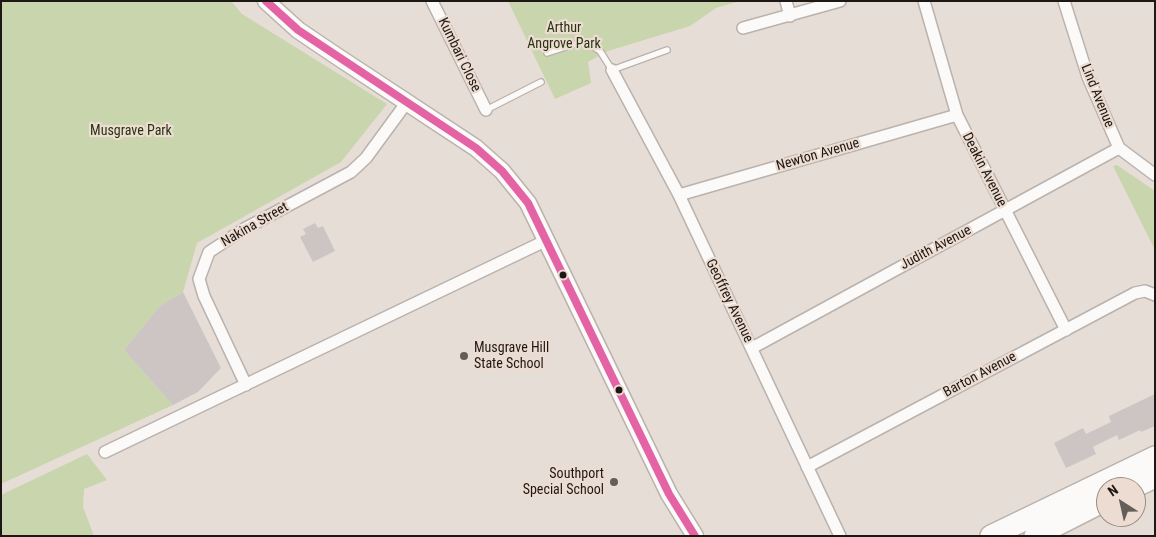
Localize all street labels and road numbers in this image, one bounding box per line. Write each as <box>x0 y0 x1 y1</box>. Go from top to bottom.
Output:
street label: Kumbari Close <box>434 15 484 95</box>
street label: Lind Avenue <box>1077 62 1117 130</box>
street label: Deakin Avenue <box>958 130 1010 210</box>
street label: Newton Avenue <box>775 135 861 175</box>
street label: Nakina Street <box>219 199 291 251</box>
street label: Judith Avenue <box>898 222 974 274</box>
street label: Geoffrey Avenue <box>702 257 756 345</box>
street label: Barton Avenue <box>941 349 1019 401</box>

